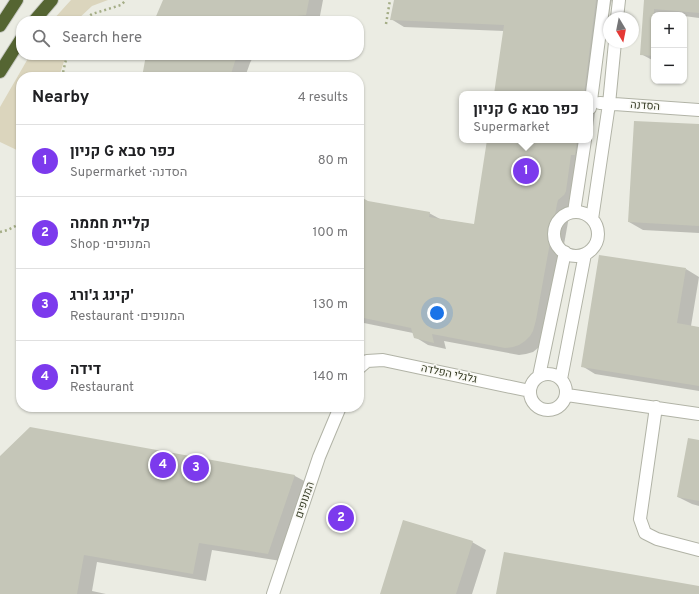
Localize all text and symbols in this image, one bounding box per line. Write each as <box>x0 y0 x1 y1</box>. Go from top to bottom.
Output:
north arrow <box>603 12 639 48</box>
map controls <box>651 12 687 84</box>
button: + <box>651 12 687 48</box>
search box <box>16 16 364 60</box>
icon: search <box>30 27 52 49</box>
text: Search here <box>62 29 142 48</box>
button: − <box>651 48 687 84</box>
text: Nearby <box>32 87 89 109</box>
text: 4 results <box>298 90 348 106</box>
popup <box>459 91 593 143</box>
street label: הסדנה <box>630 98 660 114</box>
text: קניון G כפר סבא <box>473 101 579 120</box>
text: Supermarket <box>473 120 550 136</box>
text: קניון G כפר סבא <box>70 143 175 162</box>
text: 1 <box>42 153 48 169</box>
text: 80 m <box>318 153 348 169</box>
pin: 1 <box>513 156 539 186</box>
text: Supermarket · הסדנה <box>70 165 187 181</box>
text: קליית חממה <box>70 215 150 234</box>
text: 2 <box>41 225 49 241</box>
text: 100 m <box>312 225 348 241</box>
text: Shop · המנופים <box>70 237 151 253</box>
text: קינג ג'ורג' <box>70 287 134 306</box>
text: 3 <box>41 297 49 313</box>
text: 130 m <box>313 297 348 313</box>
your location <box>427 303 447 323</box>
text: Restaurant · המנופים <box>70 309 185 325</box>
text: דידה <box>70 361 101 380</box>
street label: גלגלי הפלדה <box>420 361 478 387</box>
text: 4 <box>41 369 49 385</box>
text: 140 m <box>313 369 348 385</box>
text: Restaurant <box>70 380 134 396</box>
pin: 4 <box>150 450 176 480</box>
pin: 3 <box>183 453 209 483</box>
street label: המנופים <box>292 480 318 520</box>
pin: 2 <box>328 503 354 533</box>

